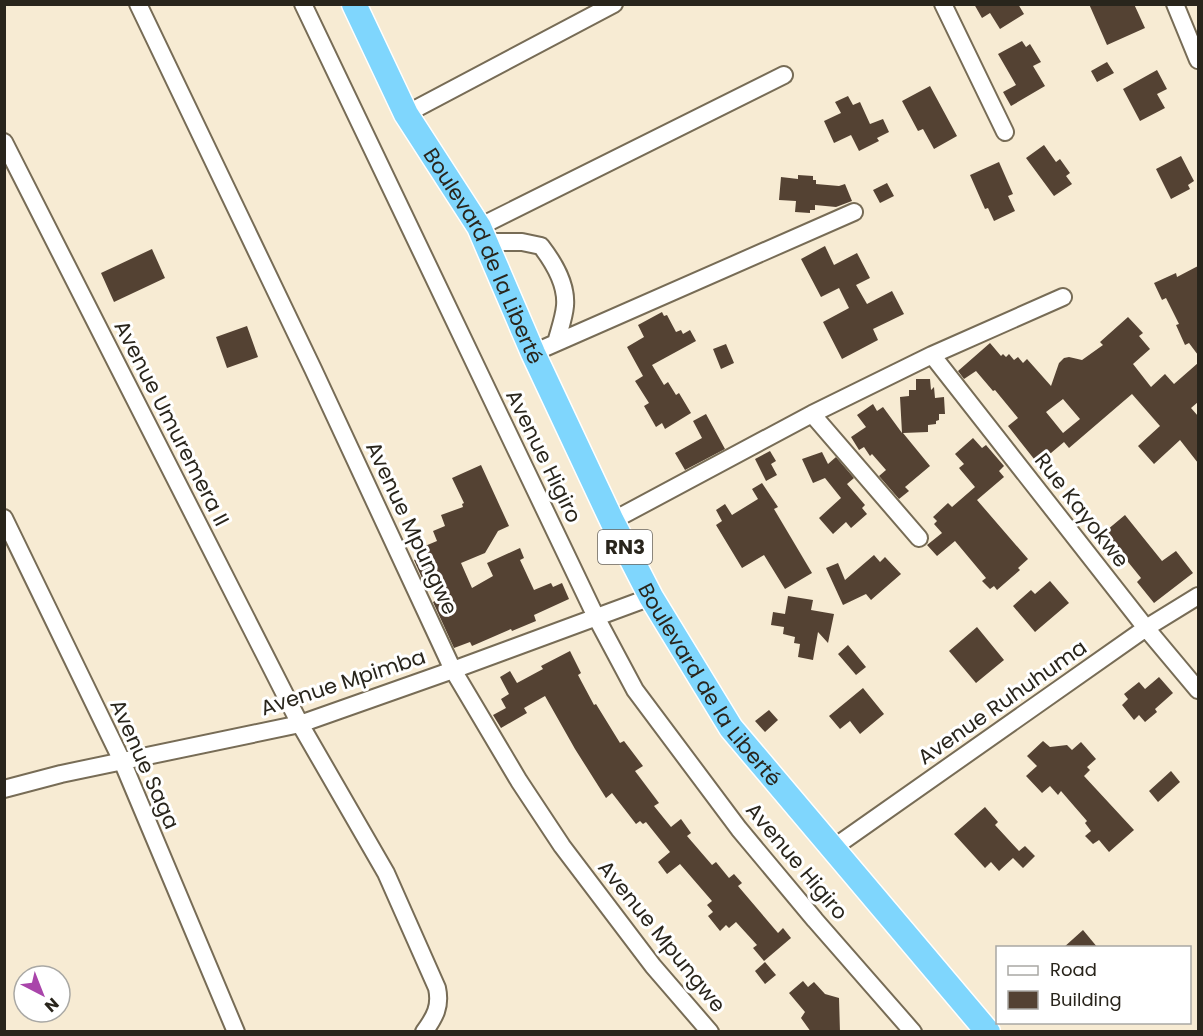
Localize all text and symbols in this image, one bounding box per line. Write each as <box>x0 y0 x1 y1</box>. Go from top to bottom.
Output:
street label: Boulevard de la Liberté <box>417 142 551 369</box>
street label: Avenue Umuremera II <box>108 315 236 531</box>
street label: Avenue Higiro <box>499 385 589 527</box>
street label: Avenue Mpungwe <box>359 437 465 619</box>
street label: Rue Kayokwe <box>1028 447 1136 573</box>
road number: RN3 <box>598 530 652 564</box>
street label: Boulevard de la Liberté <box>632 578 788 792</box>
street label: Avenue Ruhuhuma <box>912 633 1092 771</box>
street label: Avenue Mpimba <box>257 642 429 722</box>
street label: Avenue Saga <box>103 694 187 834</box>
street label: Avenue Higiro <box>739 796 855 926</box>
street label: Avenue Mpungwe <box>592 854 732 1018</box>
legend <box>996 946 1191 1024</box>
text: Road <box>1050 957 1097 982</box>
north arrow <box>12 964 72 1024</box>
text: Building <box>1050 987 1122 1012</box>
text: N <box>40 992 64 1017</box>

